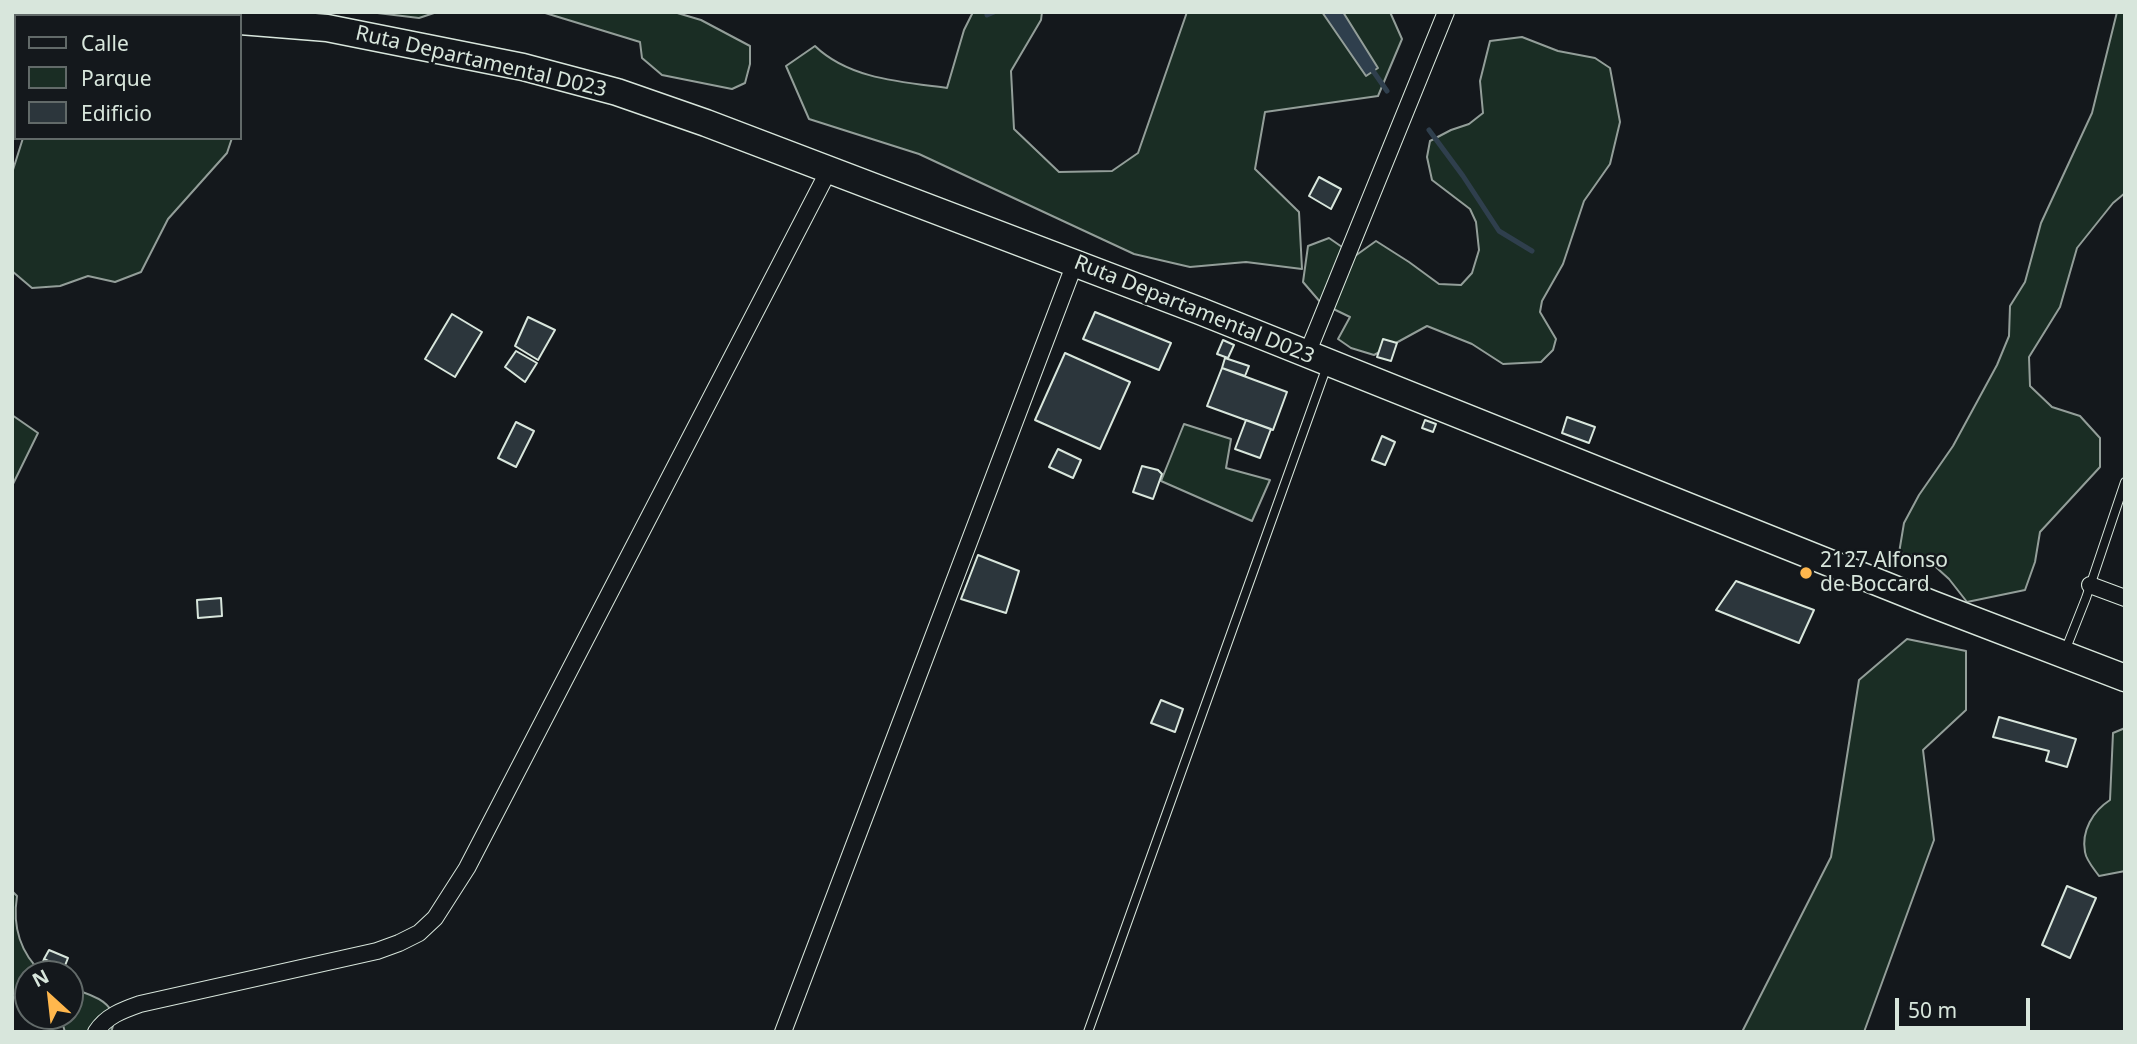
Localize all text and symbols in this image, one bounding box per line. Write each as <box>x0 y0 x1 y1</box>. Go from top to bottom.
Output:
legend <box>14 14 242 140</box>
street label: Ruta Departamental D023 <box>353 21 609 103</box>
text: Calle <box>81 29 129 57</box>
text: Parque <box>81 64 151 92</box>
text: Edificio <box>81 99 152 127</box>
street label: Ruta Departamental D023 <box>1070 250 1318 370</box>
place label: 2127 Alfonso de Boccard <box>1820 548 1948 598</box>
marker: 2127 Alfonso de Boccard <box>1798 565 1814 581</box>
north arrow <box>14 960 84 1030</box>
text: N <box>28 963 53 993</box>
scale bar <box>1899 984 2034 1028</box>
text: 50 m <box>1908 996 1957 1024</box>

